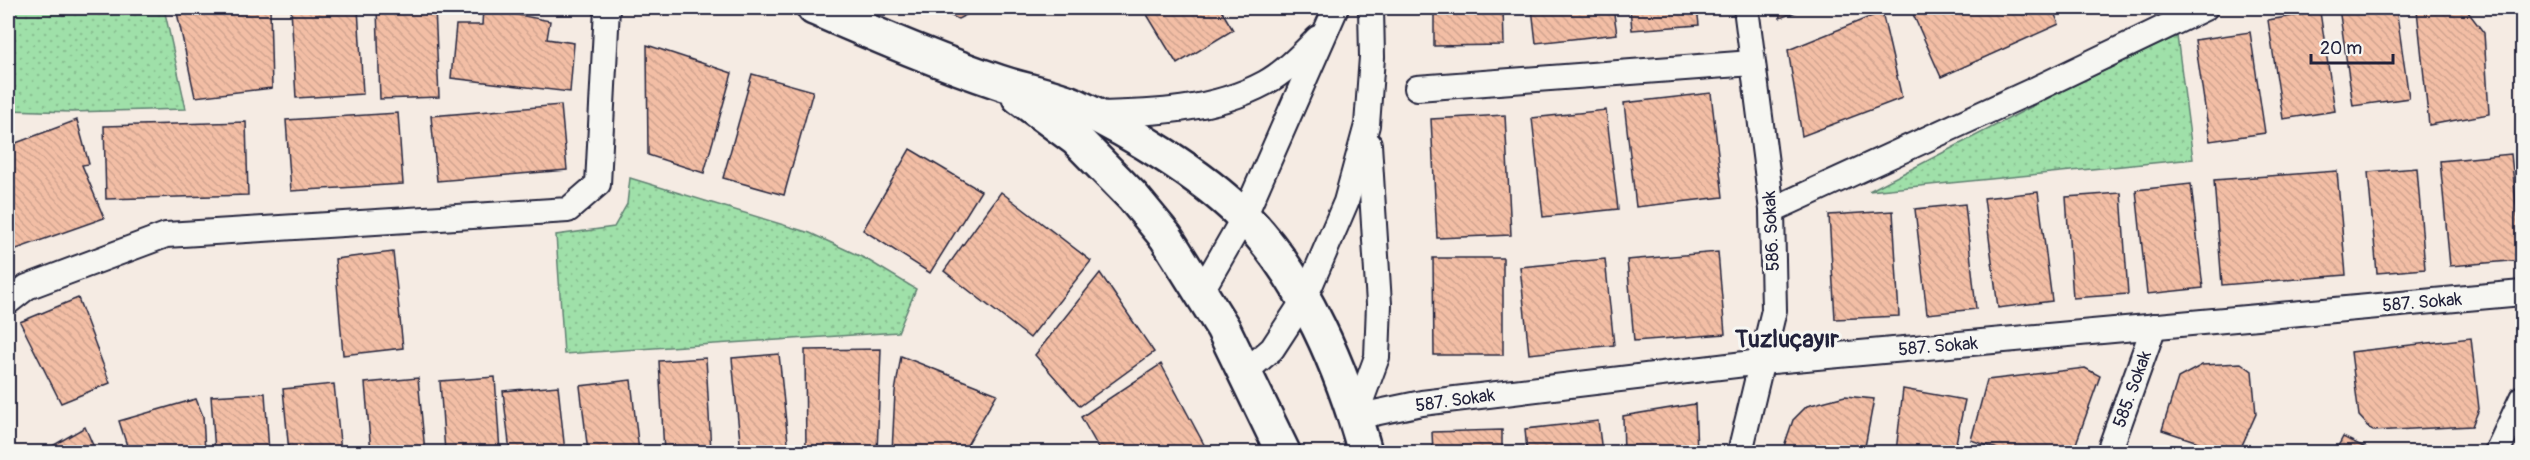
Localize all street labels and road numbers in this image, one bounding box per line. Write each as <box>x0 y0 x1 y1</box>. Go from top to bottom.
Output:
street label: 586. Sokak <box>1758 190 1785 272</box>
street label: 587. Sokak <box>2381 288 2463 317</box>
street label: 587. Sokak <box>1897 332 1979 361</box>
street label: 585. Sokak <box>2108 347 2157 431</box>
street label: 587. Sokak <box>1414 383 1497 417</box>

